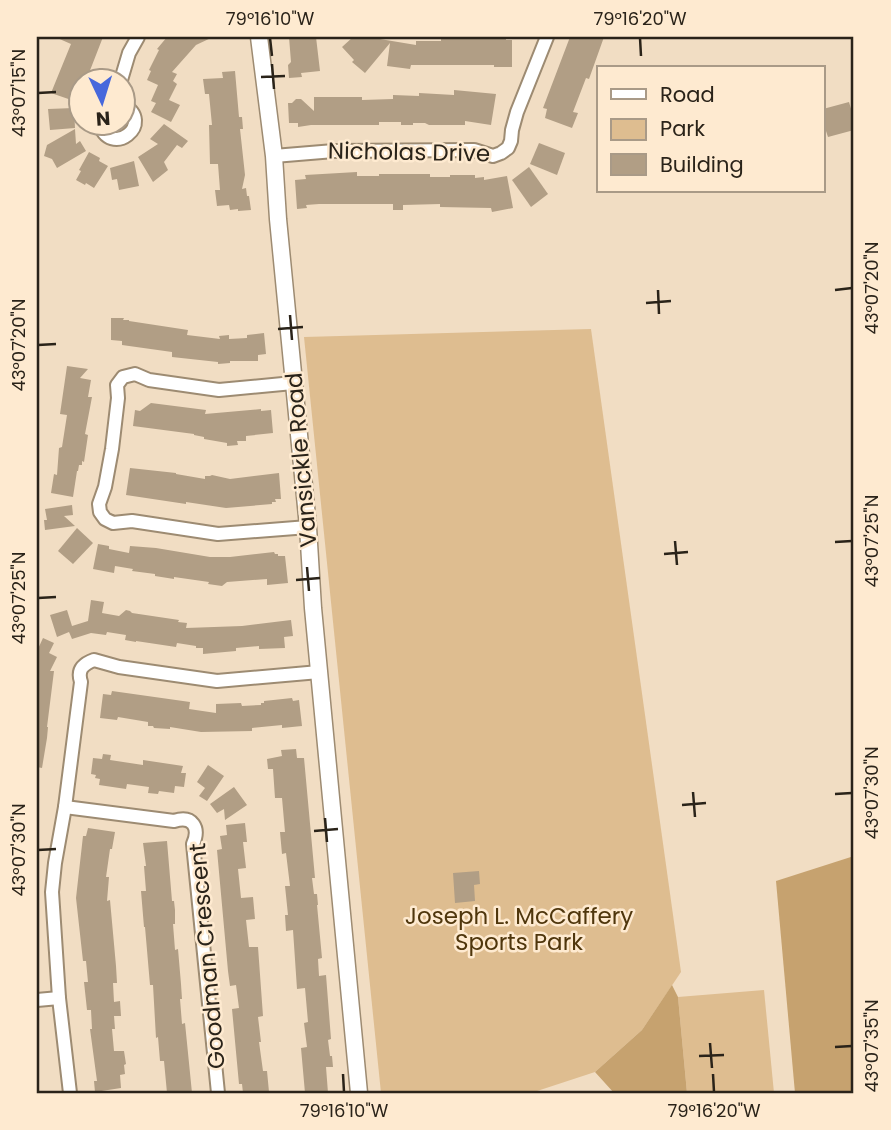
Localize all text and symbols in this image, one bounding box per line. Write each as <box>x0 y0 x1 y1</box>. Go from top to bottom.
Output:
text: 79°16'10"W <box>226 6 315 31</box>
text: 79°16'20"W <box>593 6 687 31</box>
text: 43°07'15"N <box>6 49 31 137</box>
north arrow <box>66 66 136 136</box>
legend <box>597 66 824 192</box>
text: Road <box>660 80 715 109</box>
text: N <box>95 104 111 132</box>
text: Park <box>660 114 705 143</box>
street label: Nicholas Drive <box>328 135 490 169</box>
text: Building <box>660 150 744 179</box>
text: 43°07'20"N <box>859 242 884 334</box>
text: 43°07'20"N <box>6 299 31 391</box>
street label: Vansickle Road <box>277 371 325 549</box>
text: 43°07'25"N <box>859 495 884 587</box>
text: 43°07'25"N <box>6 552 31 644</box>
text: 43°07'30"N <box>859 746 884 840</box>
text: 43°07'30"N <box>6 803 31 897</box>
street label: Goodman Crescent <box>181 842 233 1070</box>
park label: Joseph L. McCaffery Sports Park <box>405 900 633 958</box>
text: 43°07'35"N <box>859 999 884 1093</box>
text: 79°16'10"W <box>300 1098 389 1123</box>
text: 79°16'20"W <box>667 1098 761 1123</box>

